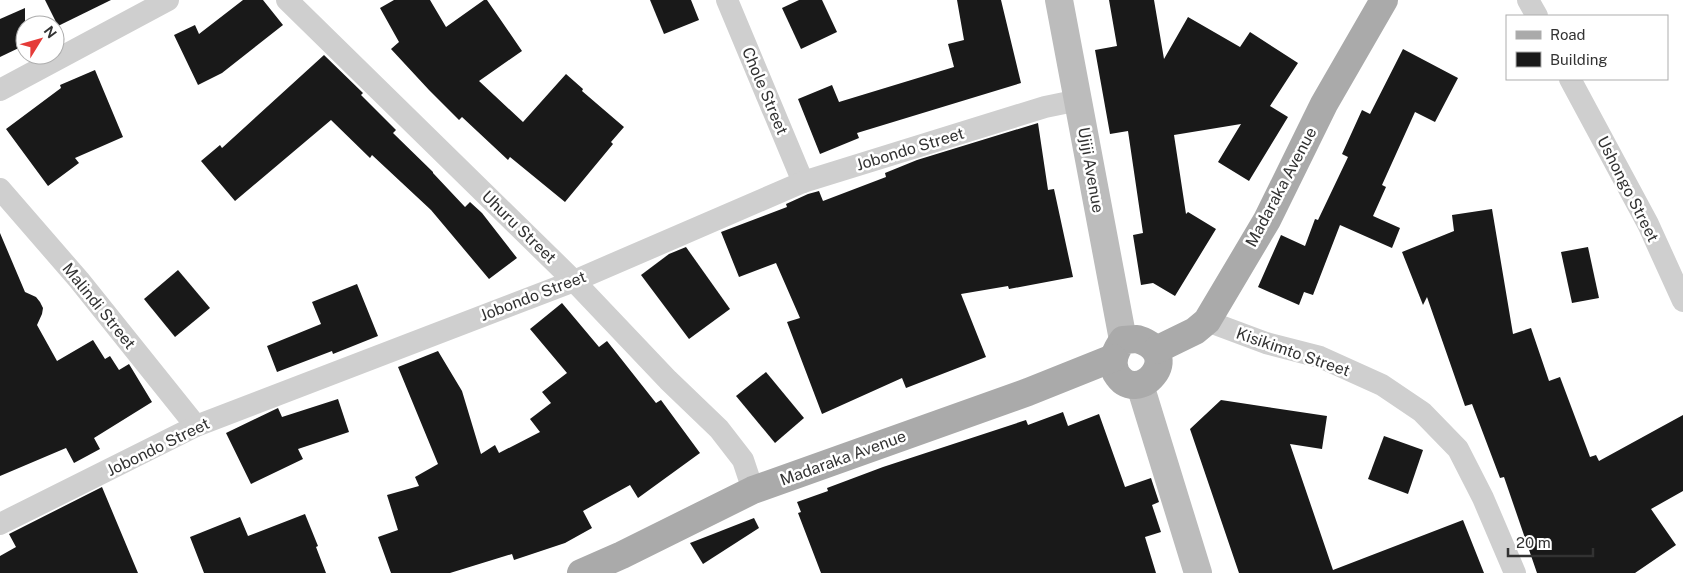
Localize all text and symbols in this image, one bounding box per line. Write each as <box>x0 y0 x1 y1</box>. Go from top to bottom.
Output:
north arrow <box>15 15 65 65</box>
legend <box>1506 15 1668 80</box>
text: N <box>41 23 60 41</box>
text: Road <box>1550 26 1586 43</box>
street label: Chole Street <box>738 44 792 138</box>
text: Building <box>1550 51 1608 68</box>
street label: Jobondo Street <box>854 124 966 174</box>
street label: Madaraka Avenue <box>1241 124 1321 250</box>
street label: Ujiji Avenue <box>1074 126 1108 214</box>
street label: Ushongo Street <box>1593 133 1663 245</box>
street label: Uhuru Street <box>478 187 560 267</box>
street label: Malindi Street <box>58 259 140 353</box>
street label: Jobondo Street <box>477 267 589 325</box>
street label: Kisikimto Street <box>1234 324 1352 380</box>
street label: Jobondo Street <box>103 414 213 480</box>
street label: Madaraka Avenue <box>777 426 909 490</box>
scale bar <box>1508 526 1593 558</box>
text: 20 m <box>1516 534 1551 551</box>

